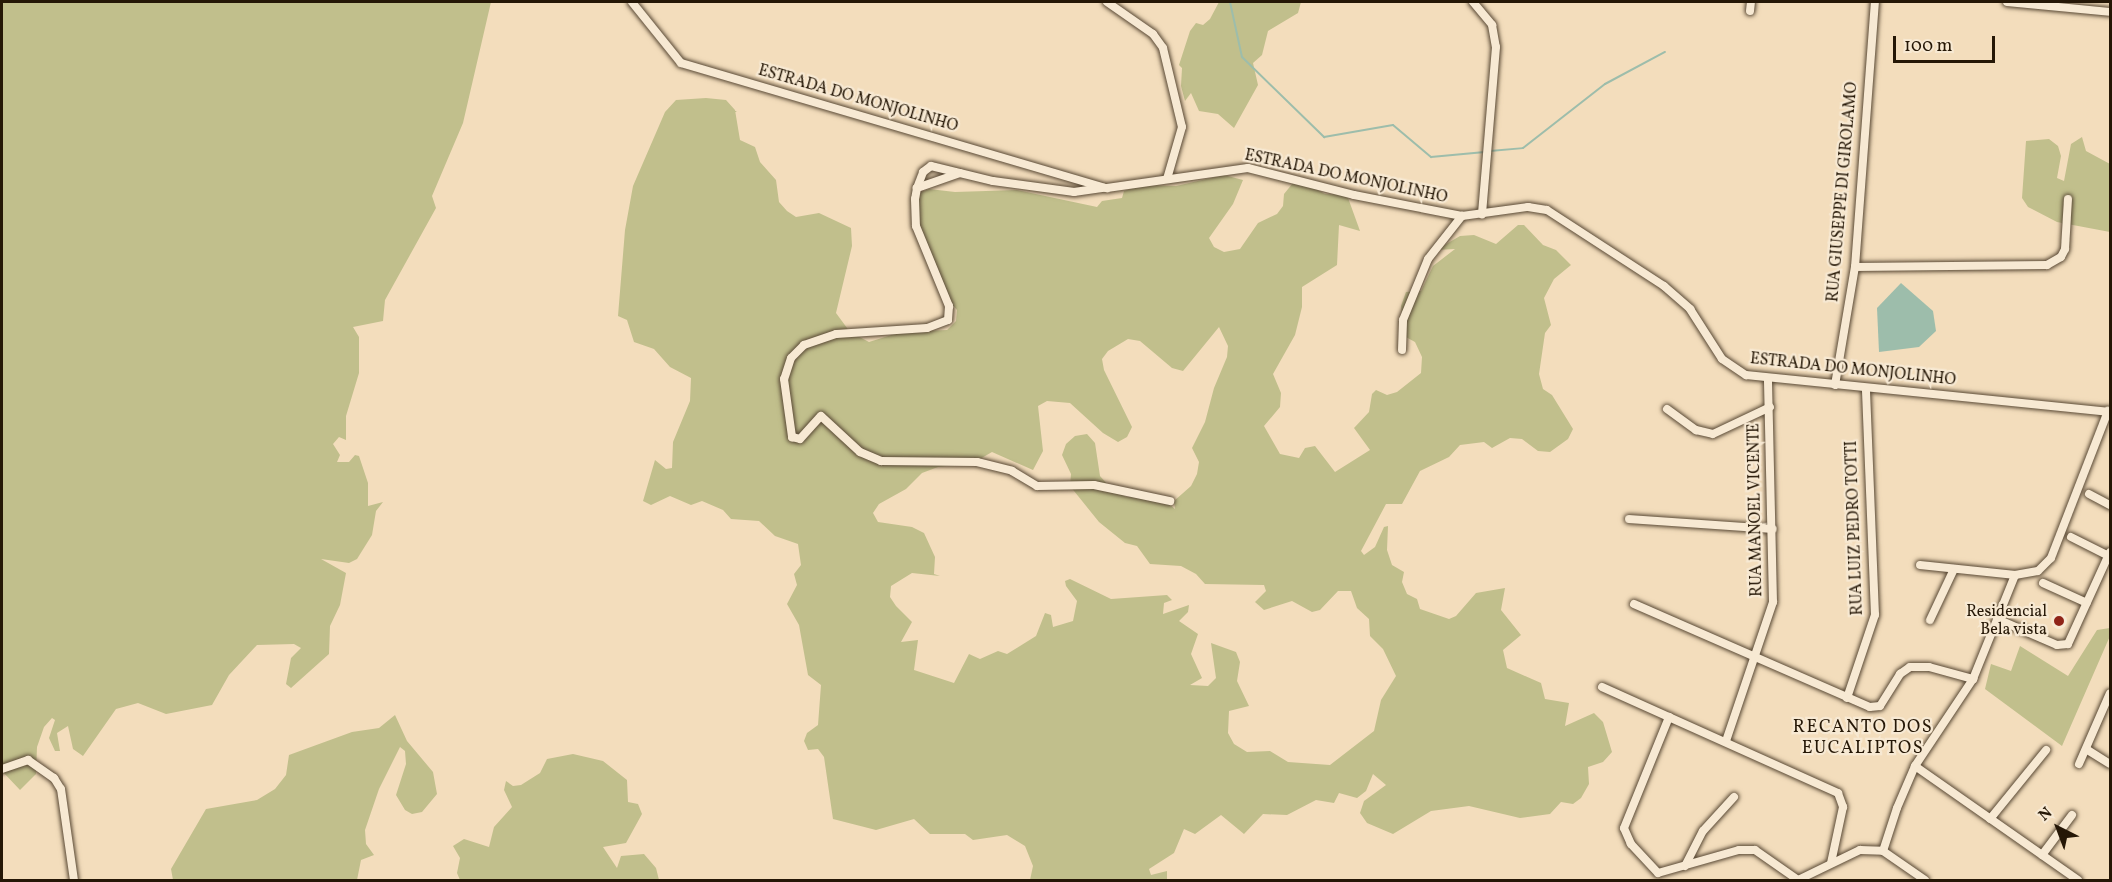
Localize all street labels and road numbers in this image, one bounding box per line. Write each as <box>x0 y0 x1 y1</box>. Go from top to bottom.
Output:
street label: ESTRADA DO MONJOLINHO <box>756 61 960 137</box>
street label: RUA GIUSEPPE DI GIROLAMO <box>1824 81 1862 303</box>
street label: ESTRADA DO MONJOLINHO <box>1243 146 1449 208</box>
street label: ESTRADA DO MONJOLINHO <box>1749 350 1957 390</box>
street label: RUA MANOEL VICENTE <box>1745 423 1767 597</box>
street label: RUA LUIZ PEDRO TOTTI <box>1842 440 1868 616</box>

